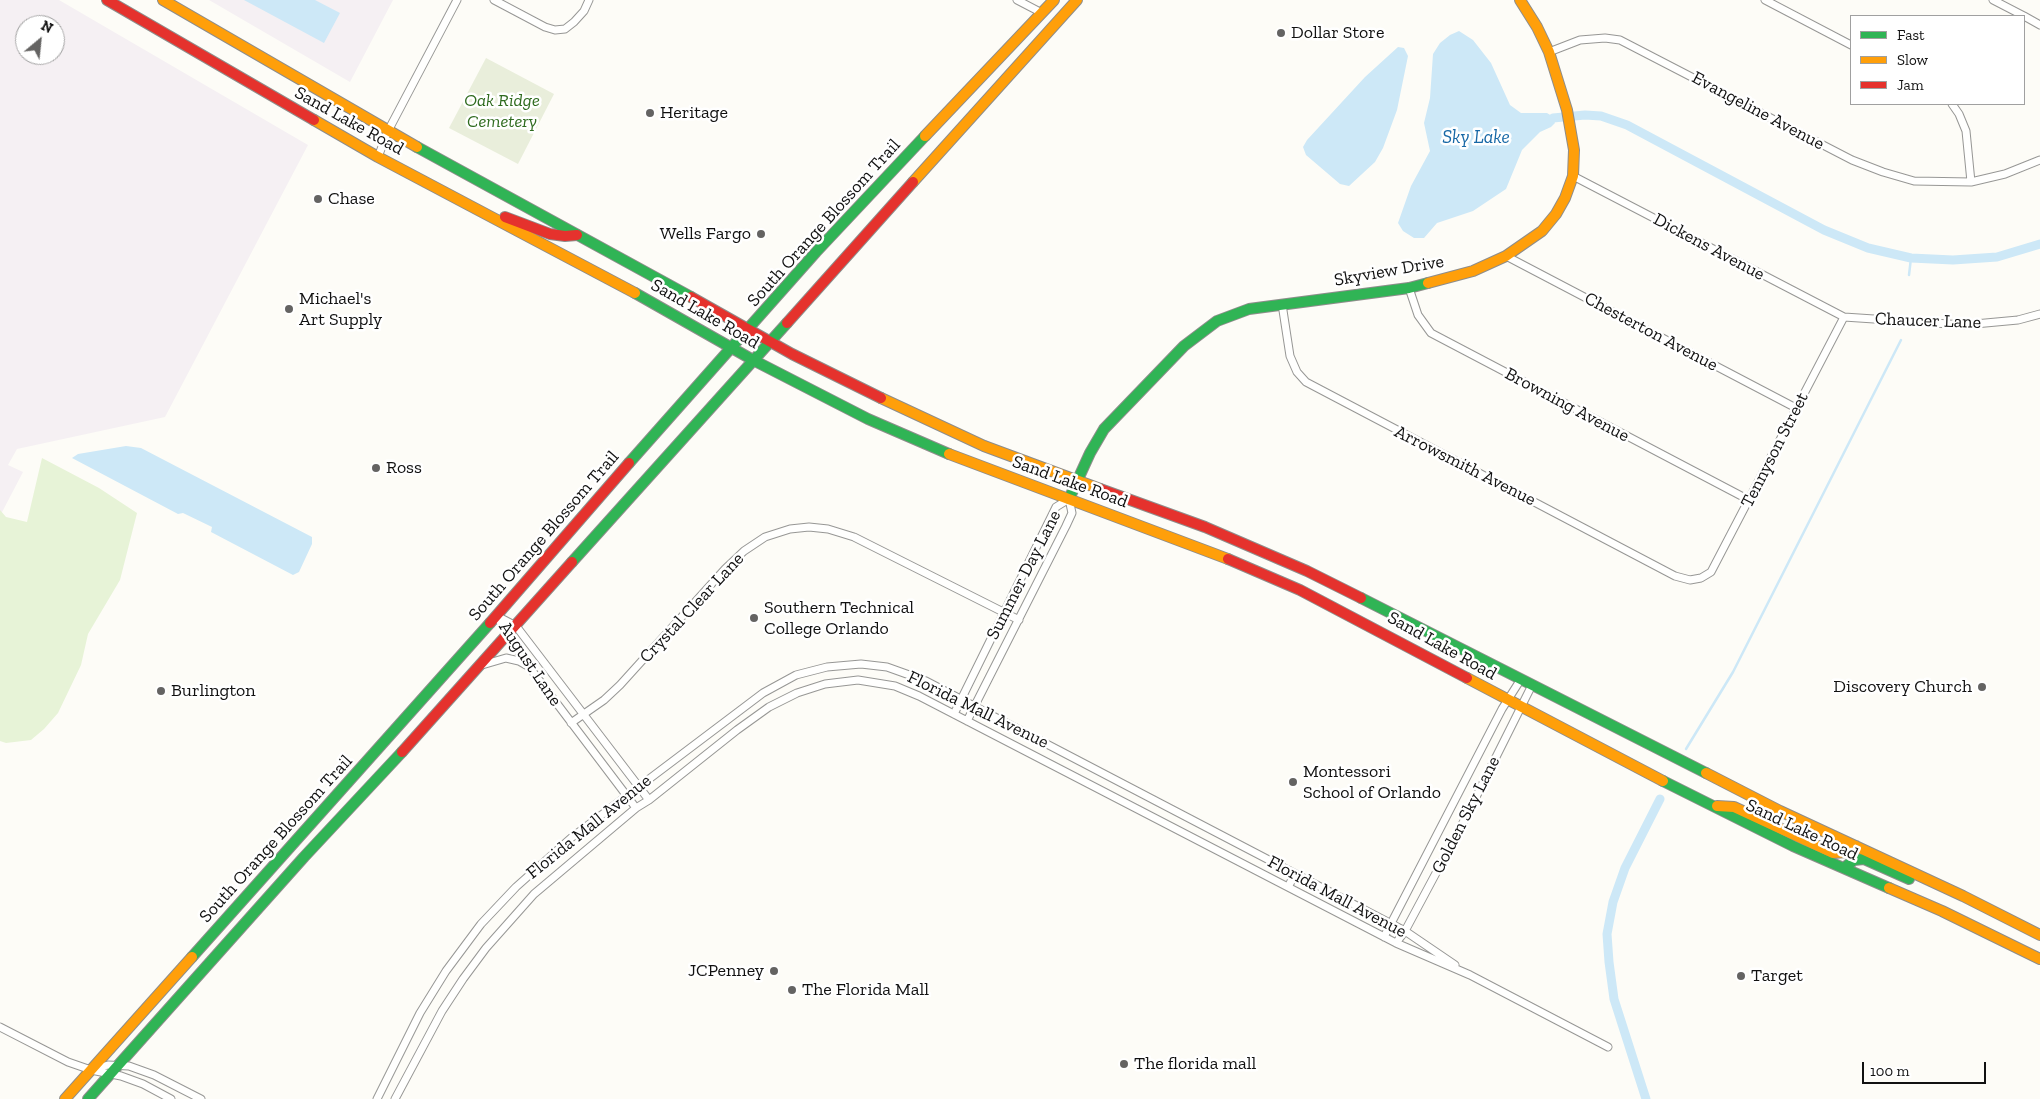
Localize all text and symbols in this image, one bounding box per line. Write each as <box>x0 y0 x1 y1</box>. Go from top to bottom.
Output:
north arrow <box>15 15 65 65</box>
legend <box>1850 15 2025 105</box>
text: N <box>38 17 55 37</box>
place label: Dollar Store <box>1291 22 1384 44</box>
text: Fast <box>1897 26 1925 44</box>
marker: Dollar Store <box>1275 27 1287 39</box>
text: Slow <box>1897 51 1928 69</box>
street label: Evangeline Avenue <box>1688 67 1828 155</box>
text: Jam <box>1897 76 1924 94</box>
street label: Sand Lake Road <box>291 82 407 160</box>
park label: Oak Ridge Cemetery <box>464 90 540 132</box>
place label: Heritage <box>660 102 728 124</box>
marker: Heritage <box>644 107 656 119</box>
water label: Sky Lake <box>1442 127 1510 149</box>
street label: South Orange Blossom Trail <box>743 135 905 311</box>
place label: Chase <box>328 188 375 210</box>
marker: Chase <box>312 193 324 205</box>
street label: Dickens Avenue <box>1650 209 1768 285</box>
place label: Wells Fargo <box>660 223 751 245</box>
marker: Wells Fargo <box>755 228 767 240</box>
street label: Skyview Drive <box>1333 251 1445 291</box>
street label: Sand Lake Road <box>647 274 763 354</box>
place label: Michael's Art Supply <box>299 288 382 330</box>
street label: Chesterton Avenue <box>1581 288 1721 376</box>
marker: Michael's Art Supply <box>283 303 295 315</box>
street label: Chaucer Lane <box>1875 308 1981 334</box>
street label: Browning Avenue <box>1501 363 1633 447</box>
street label: Tennyson Street <box>1737 389 1813 511</box>
street label: Arrowsmith Avenue <box>1391 421 1539 511</box>
street label: South Orange Blossom Trail <box>464 447 624 625</box>
street label: Sand Lake Road <box>1009 451 1131 513</box>
place label: Ross <box>386 457 422 479</box>
marker: Ross <box>370 462 382 474</box>
street label: Summer Day Lane <box>982 507 1066 643</box>
street label: Crystal Clear Lane <box>635 548 749 668</box>
place label: Southern Technical College Orlando <box>764 597 914 640</box>
street label: Sand Lake Road <box>1384 607 1500 685</box>
marker: Southern Technical College Orlando <box>748 612 760 624</box>
street label: August Lane <box>494 618 566 710</box>
street label: Florida Mall Avenue <box>904 666 1052 754</box>
place label: Discovery Church <box>1833 676 1972 698</box>
place label: Burlington <box>171 680 256 702</box>
marker: Discovery Church <box>1976 681 1988 693</box>
marker: Burlington <box>155 685 167 697</box>
street label: South Orange Blossom Trail <box>195 751 357 927</box>
street label: Golden Sky Lane <box>1427 753 1505 877</box>
place label: Montessori School of Orlando <box>1303 761 1441 804</box>
street label: Florida Mall Avenue <box>522 770 656 884</box>
marker: Montessori School of Orlando <box>1287 776 1299 788</box>
street label: Sand Lake Road <box>1742 795 1862 865</box>
street label: Florida Mall Avenue <box>1264 851 1410 943</box>
place label: JCPenney <box>688 960 764 982</box>
marker: JCPenney <box>768 965 780 977</box>
place label: Target <box>1751 965 1803 987</box>
marker: Target <box>1735 970 1747 982</box>
place label: The Florida Mall <box>802 979 929 1001</box>
marker: The Florida Mall <box>786 984 798 996</box>
scale bar <box>1865 1052 1989 1084</box>
place label: The florida mall <box>1134 1053 1256 1075</box>
marker: The florida mall <box>1118 1058 1130 1070</box>
text: 100 m <box>1870 1062 1909 1080</box>

